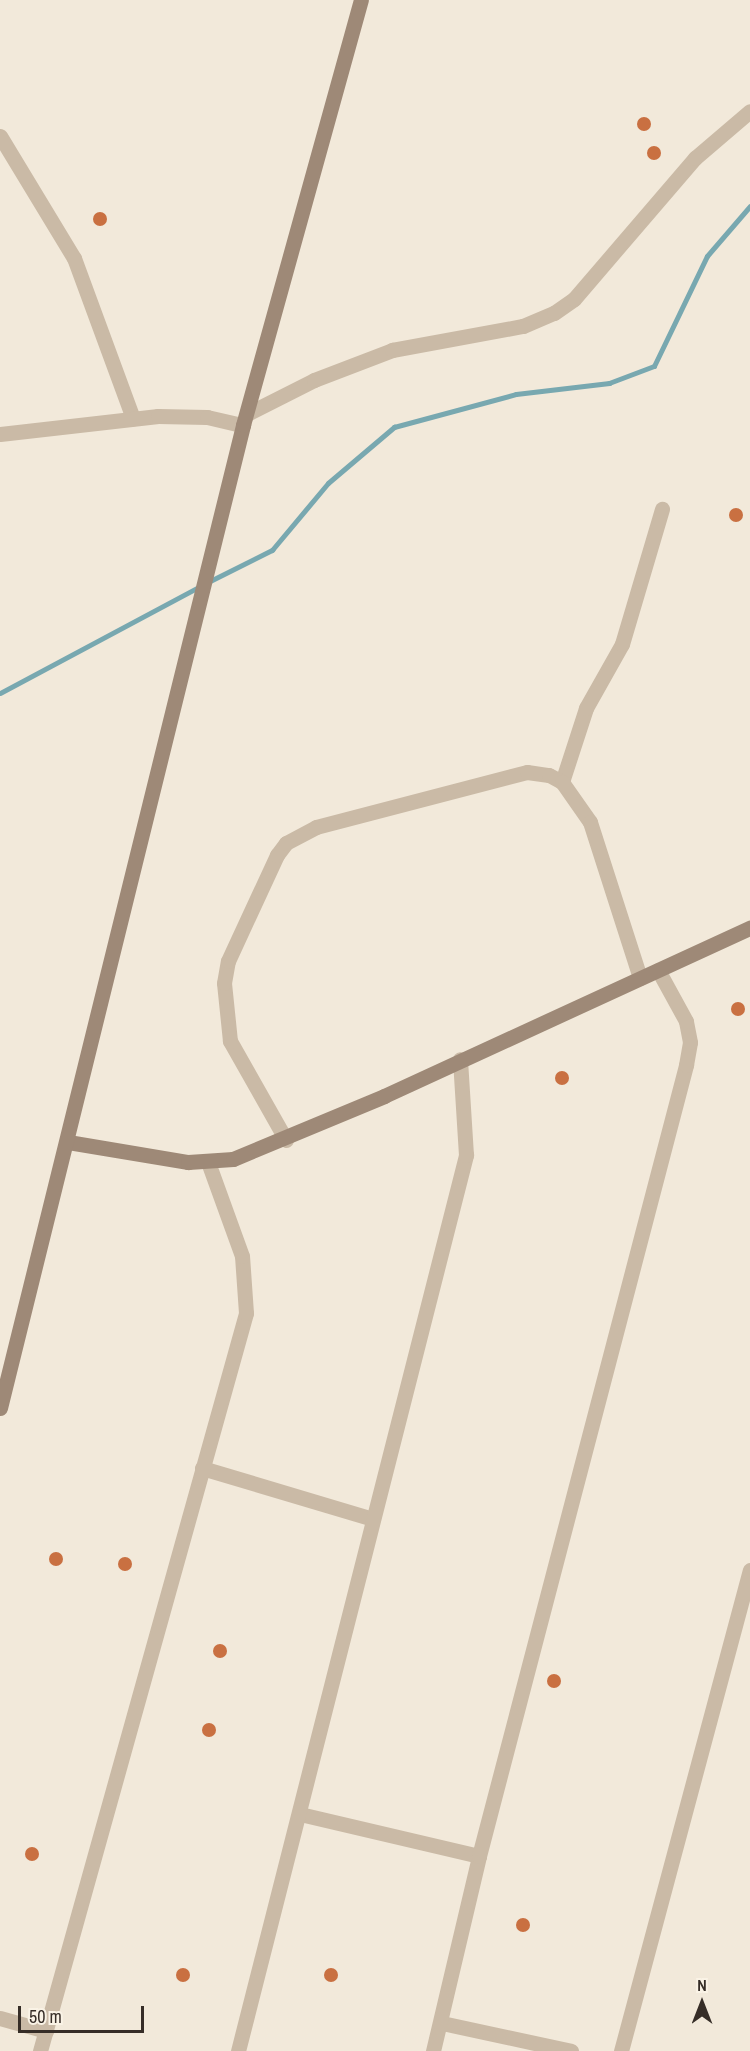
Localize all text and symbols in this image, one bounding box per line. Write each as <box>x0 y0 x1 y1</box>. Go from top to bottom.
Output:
north arrow <box>672 1973 732 2033</box>
text: N <box>697 1974 707 1996</box>
scale bar <box>21 1994 147 2032</box>
text: 50 m <box>29 2004 62 2029</box>

